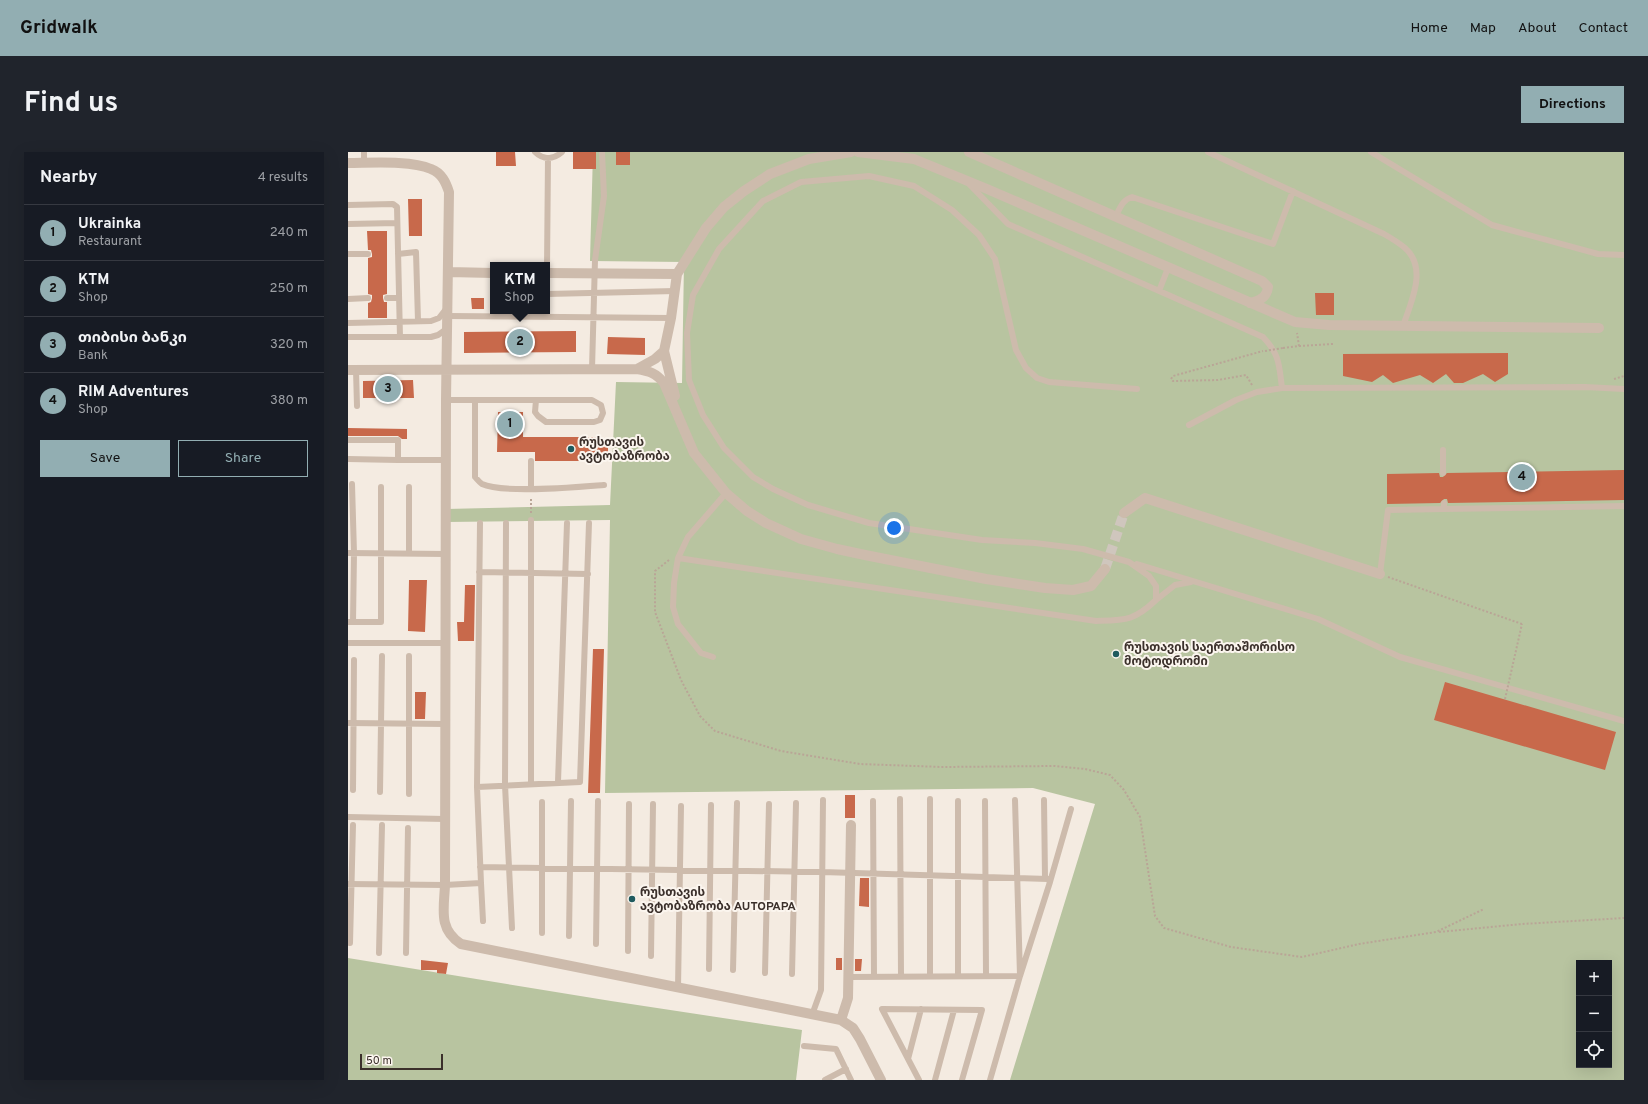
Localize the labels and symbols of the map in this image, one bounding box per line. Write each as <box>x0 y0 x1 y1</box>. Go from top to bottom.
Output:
pin: 2 <box>507 327 533 357</box>
pin: 3 <box>375 374 401 404</box>
pin: 1 <box>497 409 523 439</box>
place label: რუსთავის ავტობაზრობა <box>579 435 670 465</box>
marker: რუსთავის ავტობაზრობა <box>566 444 576 454</box>
pin: 4 <box>1509 462 1535 492</box>
your location <box>884 518 904 538</box>
place label: რუსთავის საერთაშორისო მოტოდრომი <box>1124 640 1295 670</box>
marker: რუსთავის საერთაშორისო მოტოდრომი <box>1111 649 1121 659</box>
place label: რუსთავის ავტობაზრობა AUTOPAPA <box>640 885 796 915</box>
marker: რუსთავის ავტობაზრობა AUTOPAPA <box>627 894 637 904</box>
scale bar <box>360 1052 443 1071</box>

